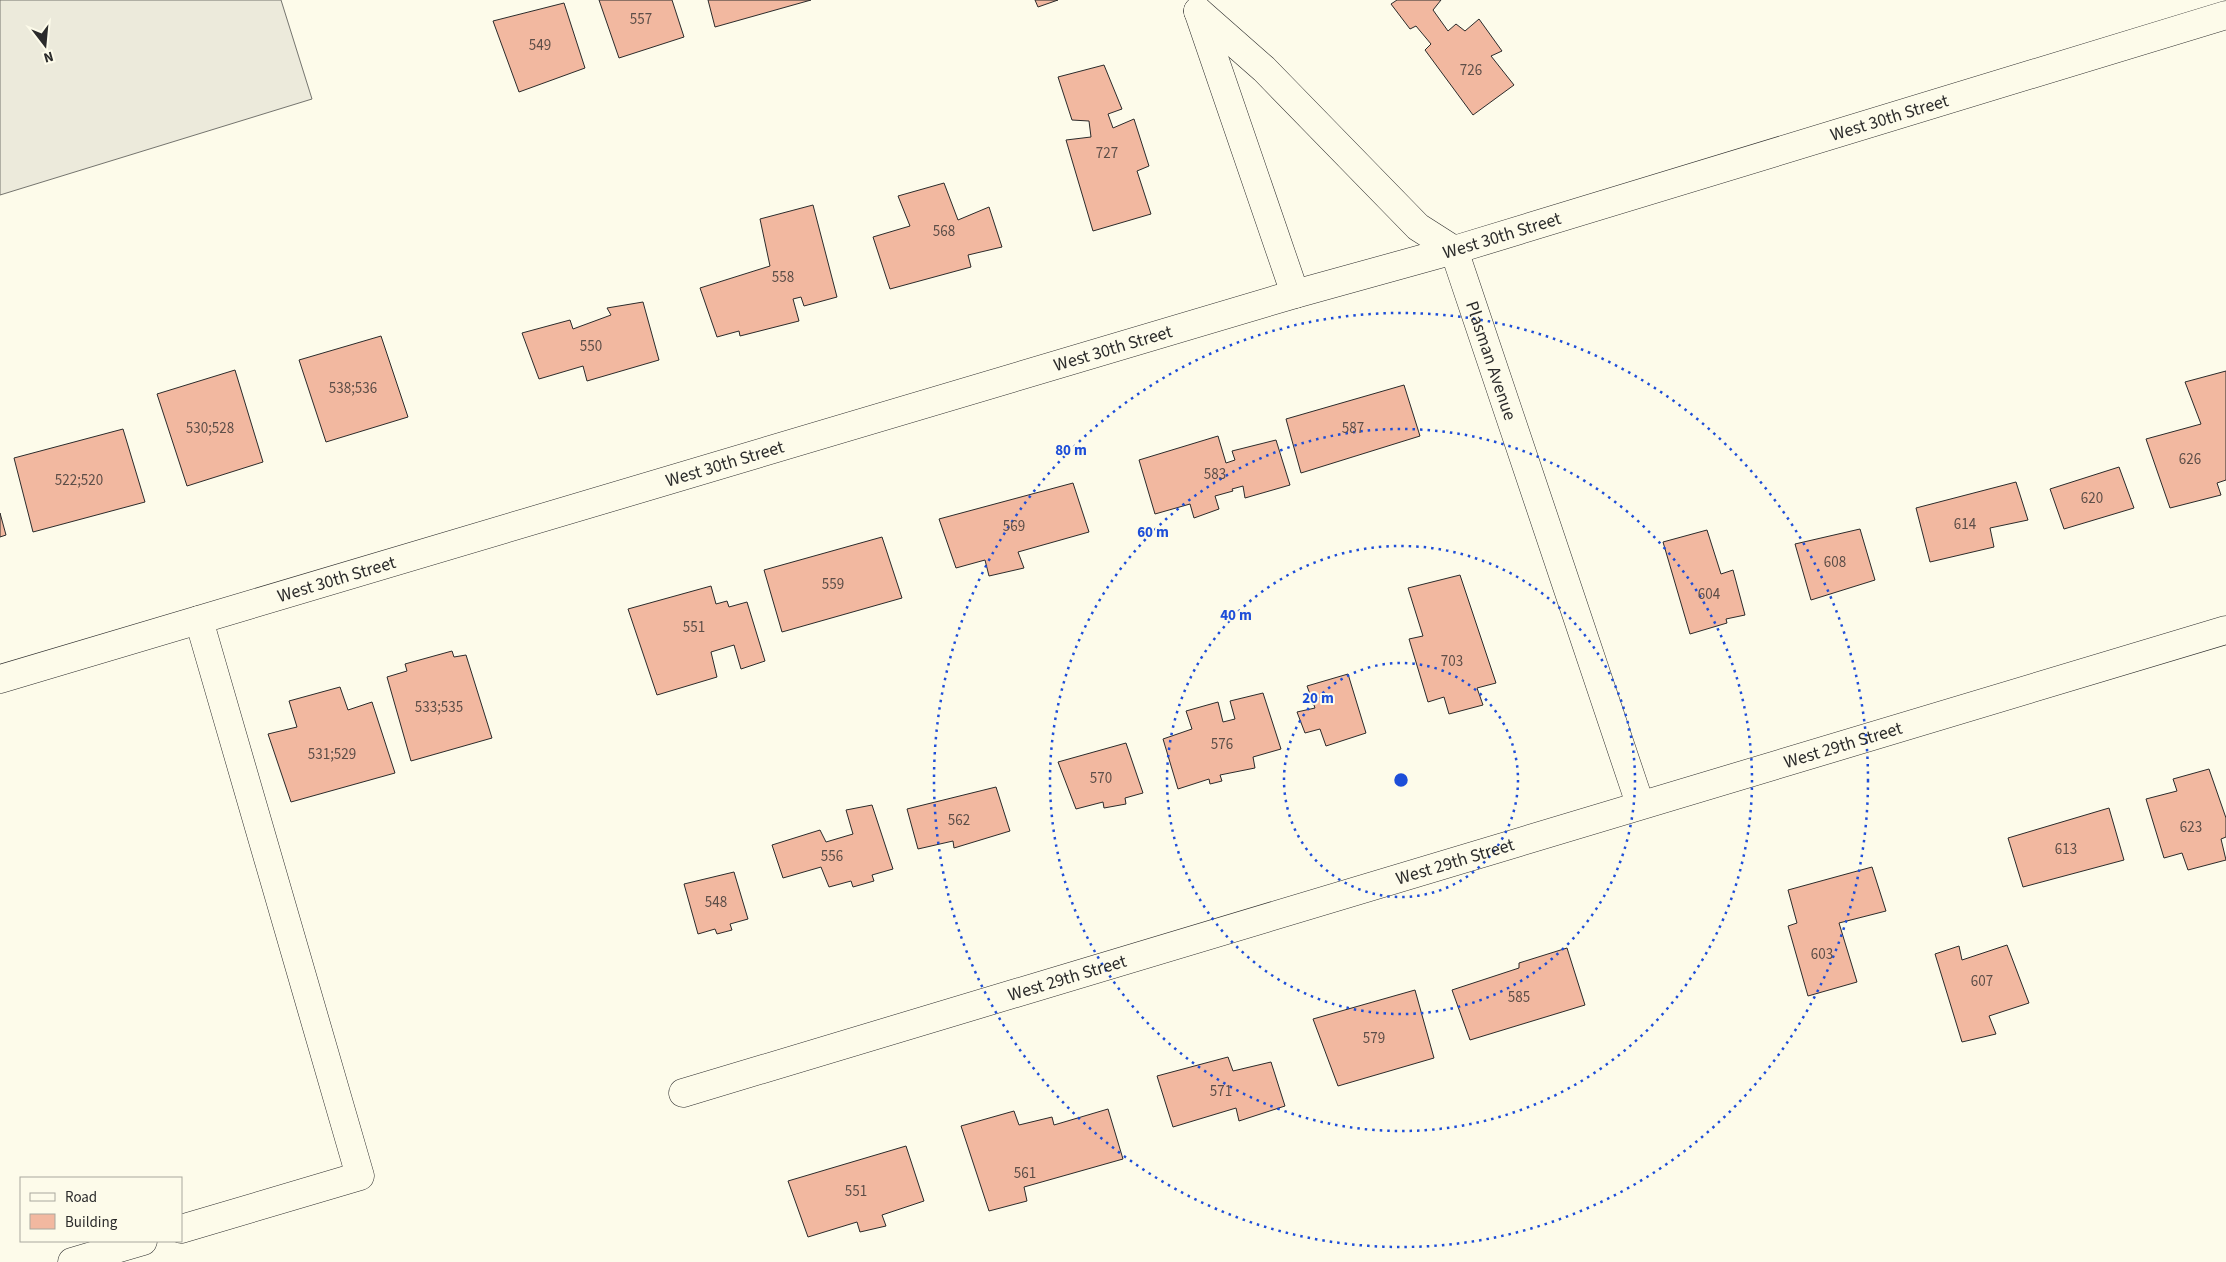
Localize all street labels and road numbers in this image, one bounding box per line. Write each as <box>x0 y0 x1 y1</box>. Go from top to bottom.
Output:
street label: West 30th Street <box>1827 88 1952 148</box>
street label: West 30th Street <box>1440 206 1564 266</box>
street label: Plasman Avenue <box>1459 298 1522 424</box>
street label: West 30th Street <box>1051 319 1175 378</box>
street label: West 30th Street <box>663 435 787 493</box>
street label: West 30th Street <box>274 550 399 609</box>
street label: West 29th Street <box>1781 716 1905 775</box>
street label: West 29th Street <box>1393 832 1517 891</box>
street label: West 29th Street <box>1005 949 1129 1008</box>

